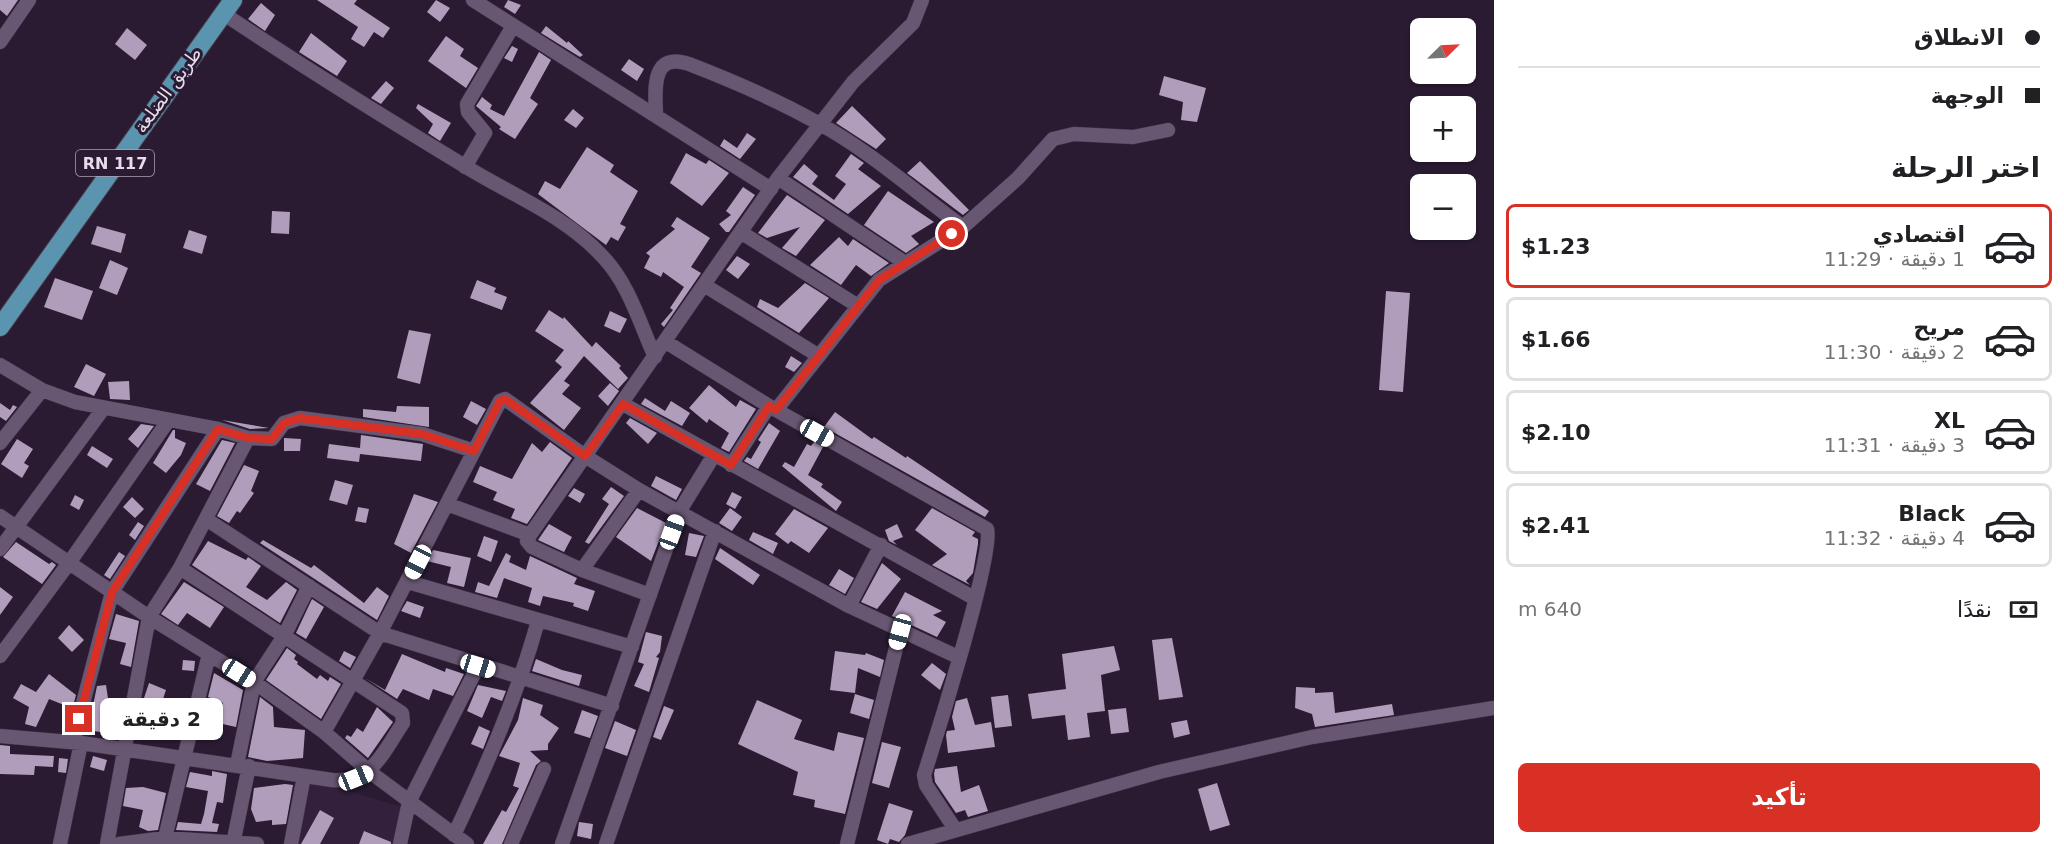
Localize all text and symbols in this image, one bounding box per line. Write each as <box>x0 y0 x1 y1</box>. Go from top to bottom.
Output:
north arrow <box>1410 18 1476 84</box>
map controls <box>1410 18 1476 240</box>
text: الانطلاق <box>1914 25 2004 50</box>
street label: طريق الضلعة <box>130 43 206 137</box>
text: الوجهة <box>1931 83 2004 108</box>
button: + <box>1410 96 1476 162</box>
road number: RN 117 <box>76 150 154 176</box>
text: اختر الرحلة <box>1891 152 2040 183</box>
button: − <box>1410 174 1476 240</box>
icon: car <box>1983 219 2037 273</box>
route start <box>938 220 965 247</box>
text: اقتصادي <box>1873 222 1965 247</box>
text: $1.23 <box>1521 234 1591 259</box>
text: 1 دقيقة · 11:29 <box>1824 247 1965 271</box>
icon: car <box>1983 312 2037 366</box>
text: مريح <box>1914 315 1965 340</box>
text: $1.66 <box>1521 327 1591 352</box>
text: 2 دقيقة · 11:30 <box>1824 340 1965 364</box>
icon: car <box>1983 405 2037 459</box>
text: XL <box>1934 408 1965 433</box>
car <box>797 416 837 450</box>
text: $2.10 <box>1521 420 1591 445</box>
text: 3 دقيقة · 11:31 <box>1824 433 1965 457</box>
icon: car <box>1983 498 2037 552</box>
text: Black <box>1898 501 1965 526</box>
car <box>657 512 687 552</box>
text: $2.41 <box>1521 513 1591 538</box>
text: 4 دقيقة · 11:32 <box>1824 526 1965 550</box>
car <box>402 542 434 582</box>
icon: cash <box>2007 593 2040 626</box>
text: 640 m <box>1518 597 1582 621</box>
text: نقدًا <box>1957 597 1992 622</box>
car <box>887 612 913 652</box>
car <box>458 652 498 680</box>
car <box>219 656 259 690</box>
callout: 2 دقيقة <box>100 698 223 740</box>
route end <box>65 705 92 732</box>
text: 2 دقيقة <box>122 707 201 731</box>
car <box>336 763 376 793</box>
button: تأكيد <box>1518 763 2040 832</box>

